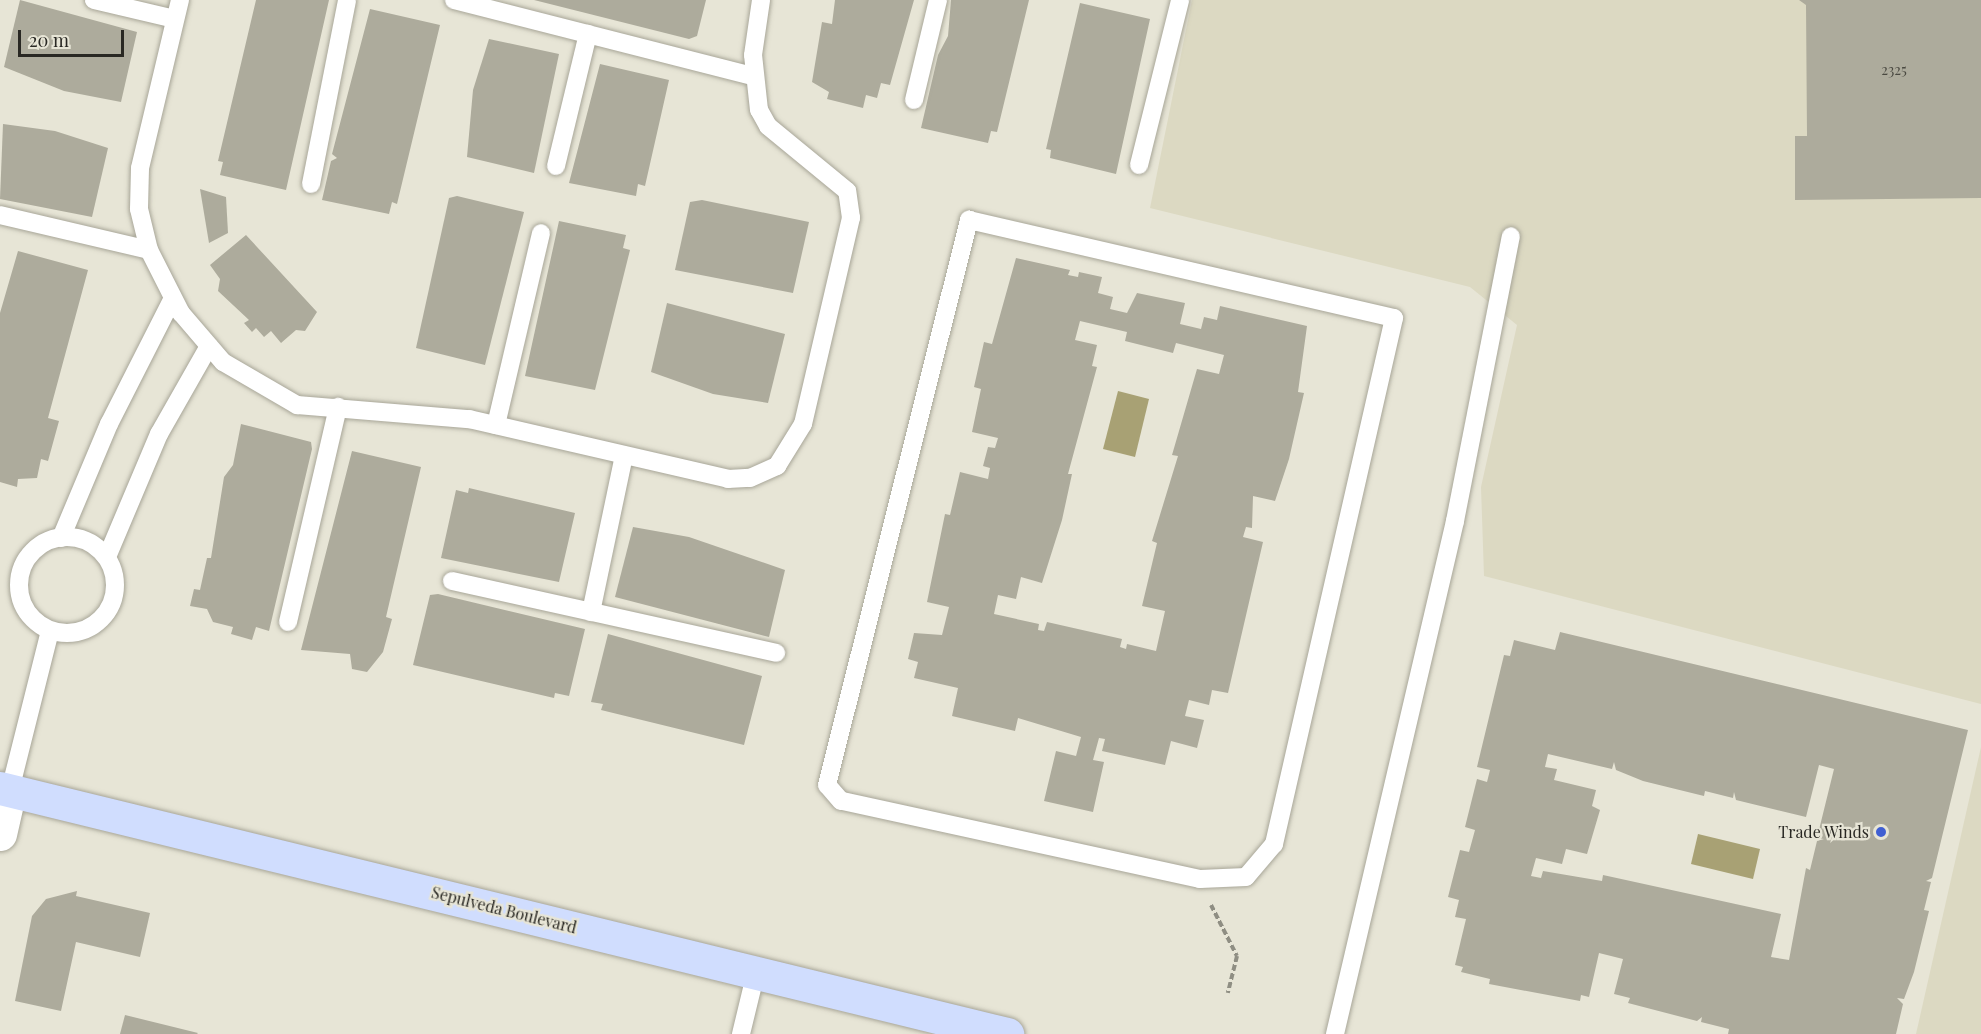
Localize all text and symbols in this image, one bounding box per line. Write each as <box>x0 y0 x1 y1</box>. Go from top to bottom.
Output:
scale bar <box>21 18 128 56</box>
text: 20 m <box>29 28 69 52</box>
house number: 2325 <box>1881 62 1907 78</box>
place label: Trade Winds <box>1778 822 1869 842</box>
marker: Trade Winds <box>1874 825 1888 839</box>
street label: Sepulveda Boulevard <box>429 883 579 937</box>

